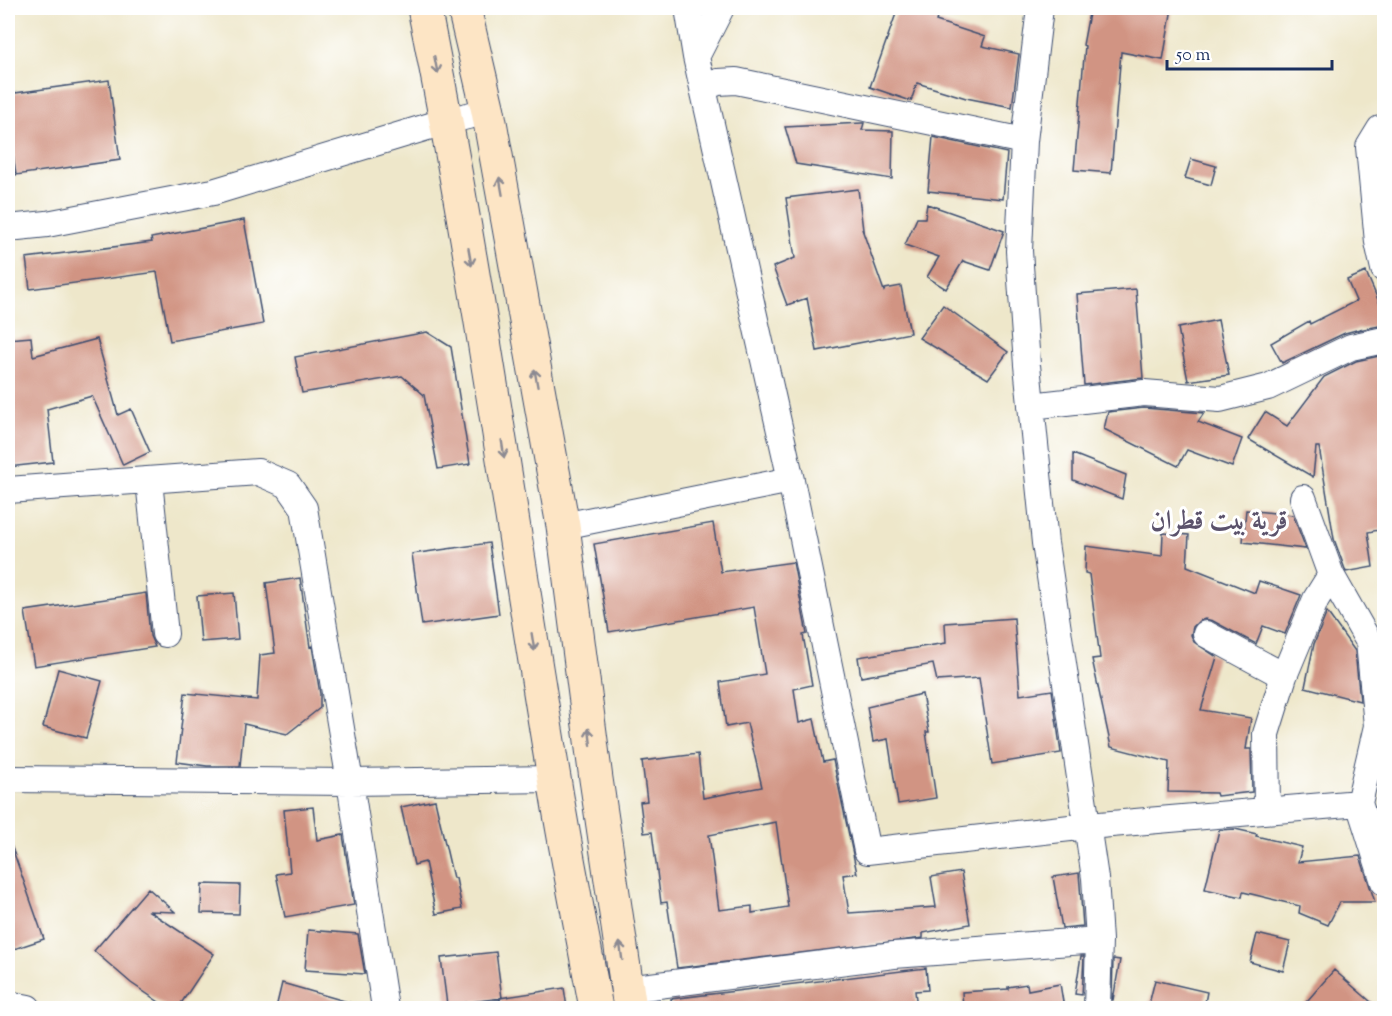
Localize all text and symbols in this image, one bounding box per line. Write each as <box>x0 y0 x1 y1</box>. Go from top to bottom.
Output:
scale bar <box>1167 33 1332 71</box>
text: 50 m <box>1175 43 1211 69</box>
one-way arrow <box>431 55 442 74</box>
one-way arrow <box>495 177 506 197</box>
one-way arrow <box>465 246 476 266</box>
one-way arrow <box>530 369 541 388</box>
one-way arrow <box>497 439 508 458</box>
district label: قرية بيت قطران <box>1150 503 1288 542</box>
one-way arrow <box>527 631 538 651</box>
one-way arrow <box>585 727 596 747</box>
one-way arrow <box>616 941 627 961</box>

